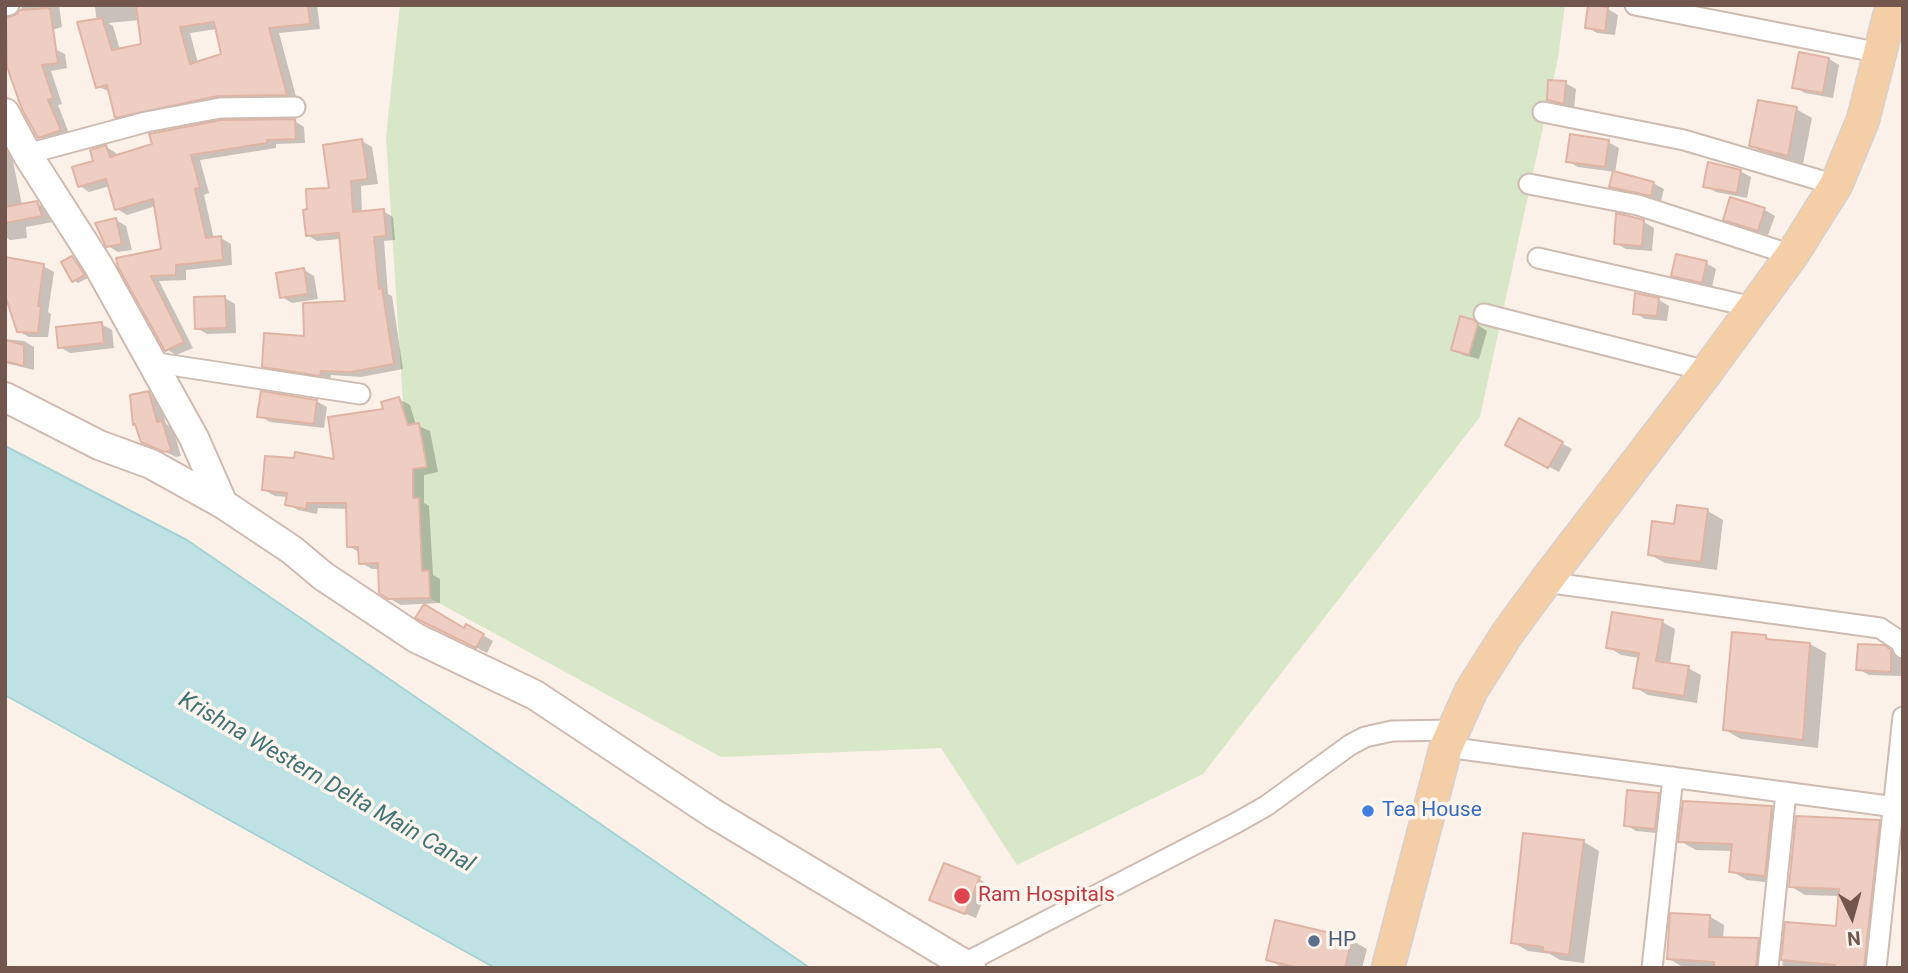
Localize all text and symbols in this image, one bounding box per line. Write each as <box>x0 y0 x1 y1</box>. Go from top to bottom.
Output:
water label: Krishna Western Delta Main Canal <box>173 687 479 879</box>
place label: Tea House <box>1382 798 1482 824</box>
marker: Tea House <box>1360 803 1376 819</box>
north arrow <box>1817 882 1887 952</box>
place label: Ram Hospitals <box>978 883 1115 909</box>
marker: Ram Hospitals <box>952 886 972 906</box>
text: N <box>1846 926 1862 950</box>
place label: HP <box>1328 928 1356 954</box>
marker: HP <box>1306 933 1322 949</box>

